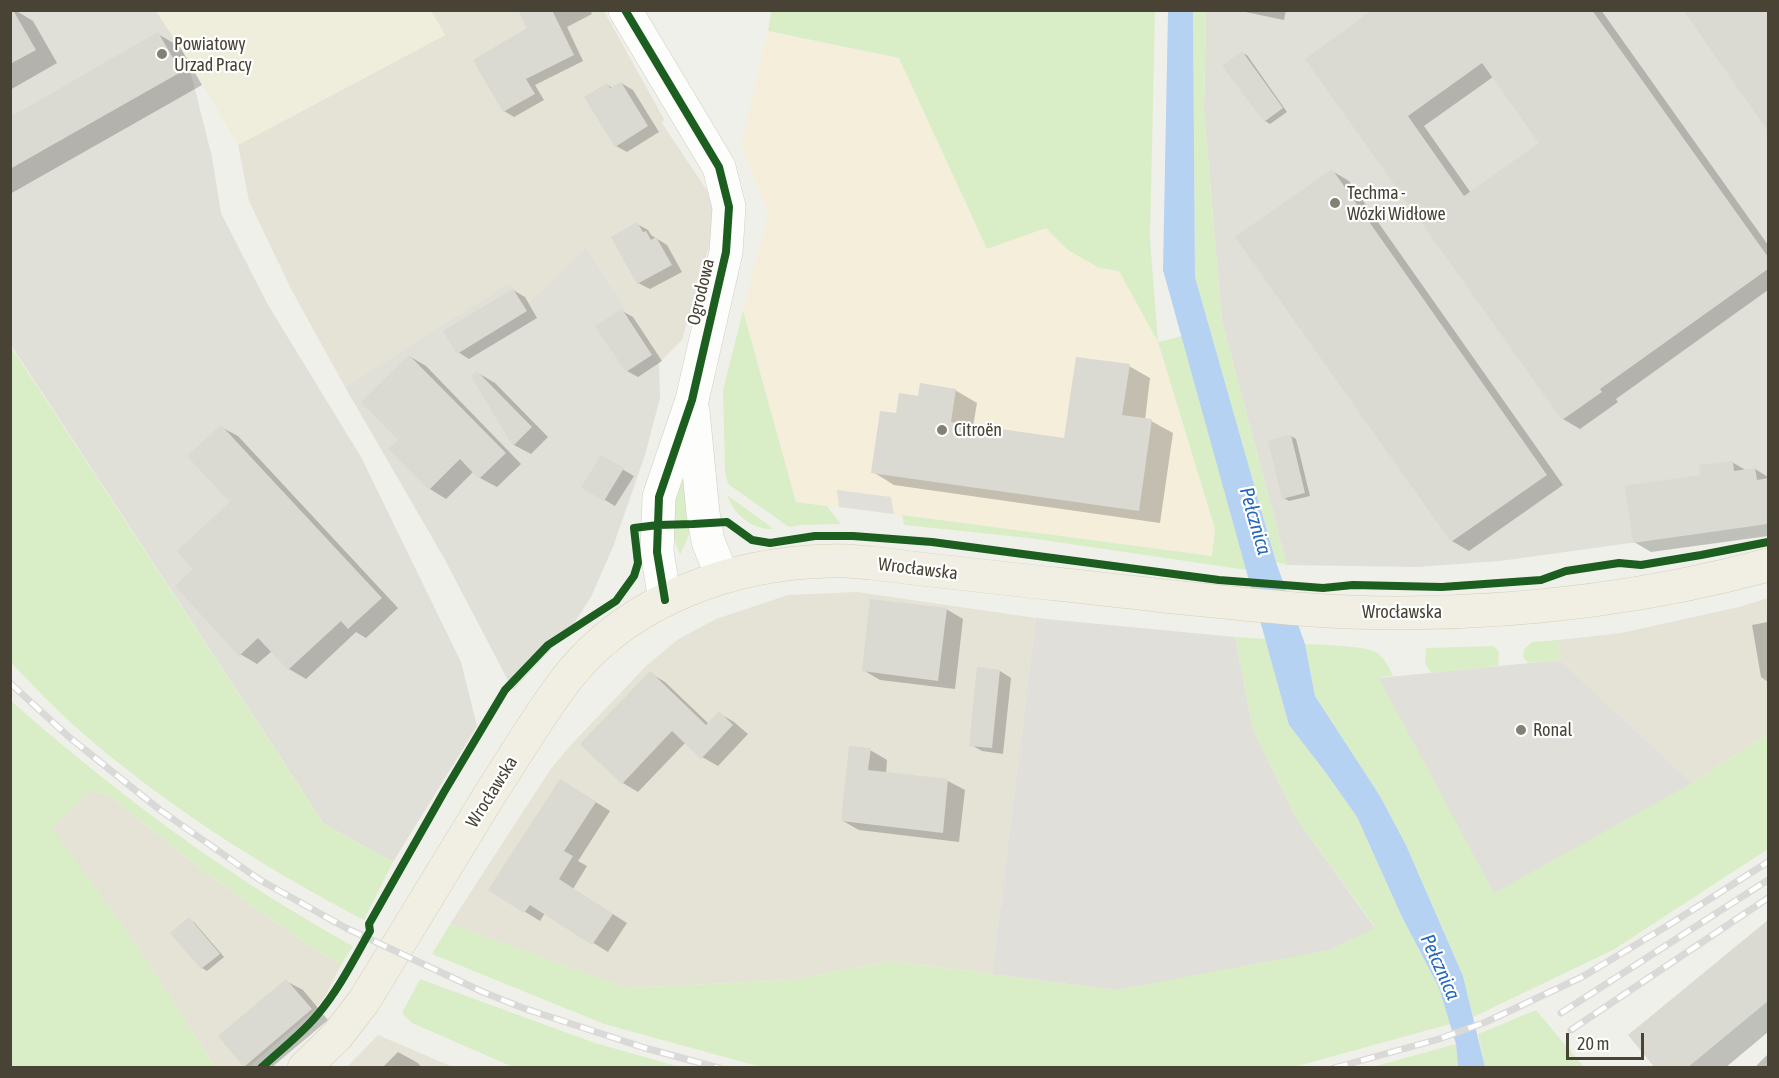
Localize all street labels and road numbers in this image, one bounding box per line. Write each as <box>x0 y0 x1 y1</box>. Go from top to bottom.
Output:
street label: Ogrodowa <box>683 257 719 327</box>
street label: Wrocławska <box>877 553 959 585</box>
street label: Wrocławska <box>1362 601 1442 623</box>
street label: Wrocławska <box>462 752 522 832</box>

